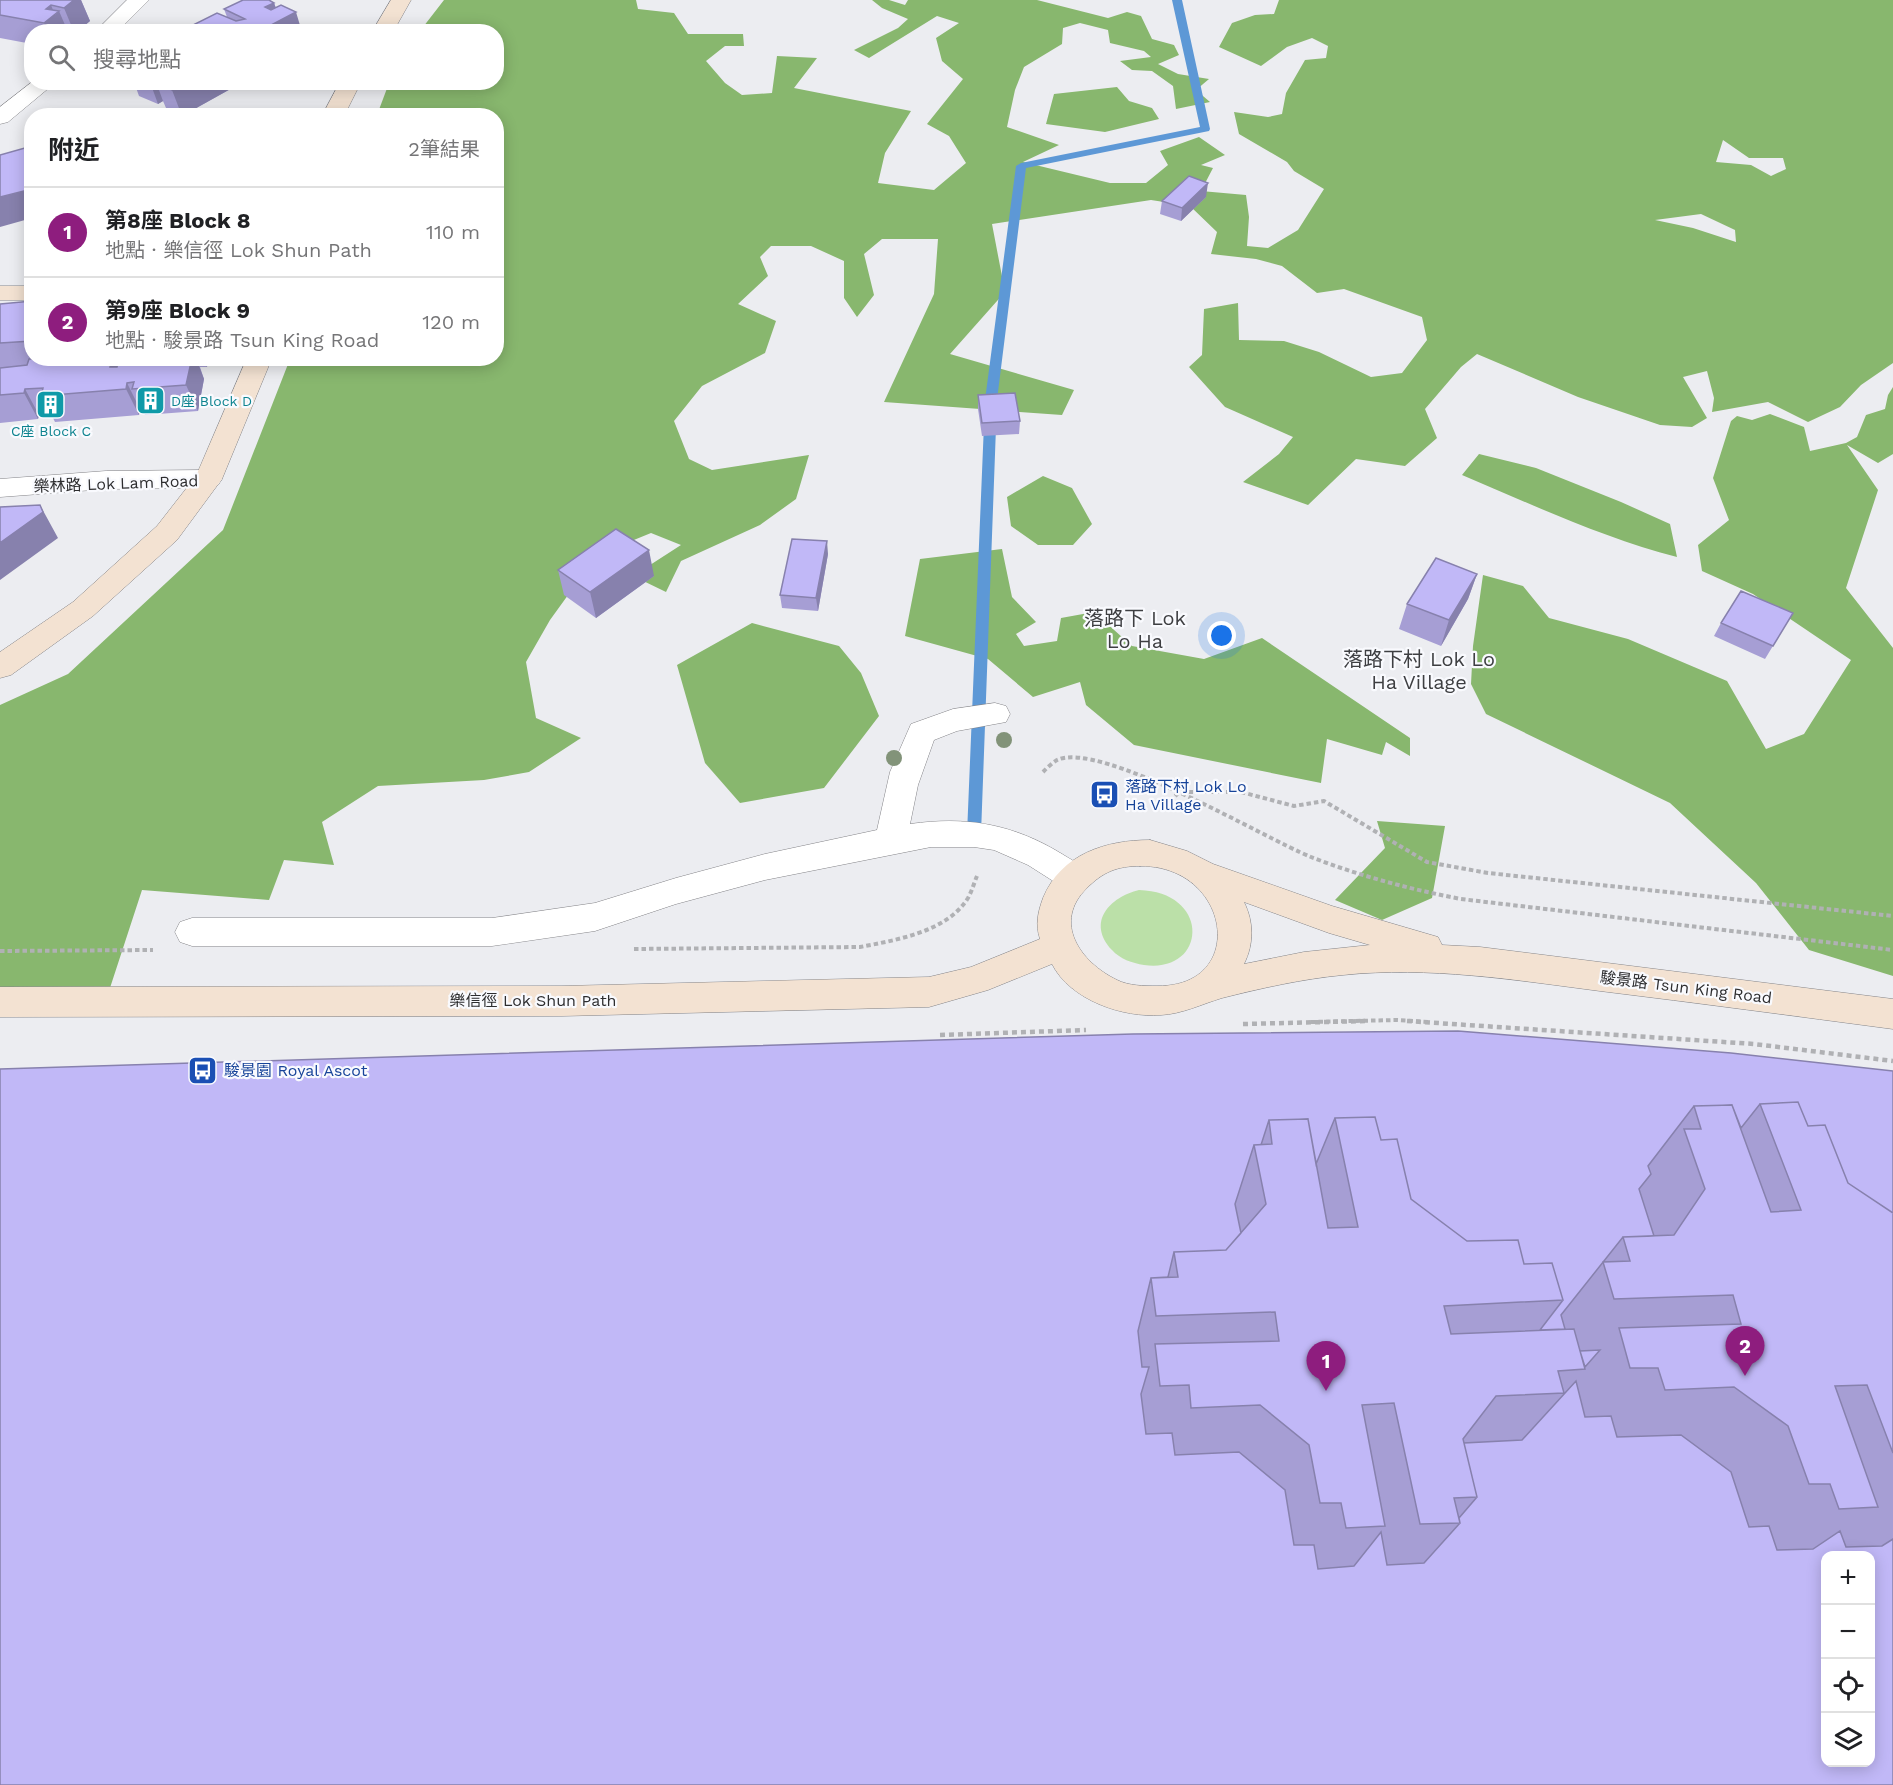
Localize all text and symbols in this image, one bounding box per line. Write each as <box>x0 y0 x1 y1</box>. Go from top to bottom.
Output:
search box <box>24 24 504 90</box>
icon: search <box>45 41 78 74</box>
text: 搜尋地點 <box>93 47 181 72</box>
text: 附近 <box>48 135 100 165</box>
text: 2筆結果 <box>408 137 480 161</box>
text: 第8座 Block 8 <box>105 208 250 233</box>
text: 1 <box>63 220 72 244</box>
text: 110 m <box>426 220 480 244</box>
text: 地點 · 樂信徑 Lok Shun Path <box>105 238 372 262</box>
text: 第9座 Block 9 <box>105 298 250 323</box>
text: 2 <box>62 310 73 334</box>
text: 120 m <box>422 310 480 334</box>
text: 地點 · 駿景路 Tsun King Road <box>105 328 379 352</box>
building icon: D座 Block D <box>134 385 166 417</box>
building icon: C座 Block C <box>35 388 67 420</box>
place label: D座 Block D <box>171 393 252 409</box>
place label: C座 Block C <box>11 423 91 439</box>
street label: 樂林路 Lok Lam Road <box>33 471 199 496</box>
district label: 落路下 Lok Lo Ha <box>1084 606 1186 653</box>
your location <box>1207 621 1236 650</box>
district label: 落路下村 Lok Lo Ha Village <box>1343 647 1495 694</box>
place label: 落路下村 Lok Lo Ha Village <box>1125 777 1247 814</box>
bus stop icon: 落路下村 Lok Lo Ha Village <box>1088 779 1120 811</box>
street label: 駿景路 Tsun King Road <box>1599 968 1773 1007</box>
street label: 樂信徑 Lok Shun Path <box>449 991 617 1010</box>
bus stop icon: 駿景園 Royal Ascot <box>187 1054 219 1086</box>
place label: 駿景園 Royal Ascot <box>224 1061 368 1080</box>
pin: 2 <box>1726 1326 1764 1376</box>
pin: 1 <box>1306 1342 1346 1391</box>
map controls <box>1821 1551 1875 1767</box>
button: + <box>1821 1551 1875 1605</box>
button: − <box>1821 1605 1875 1659</box>
button: locate <box>1821 1659 1875 1713</box>
button: layers <box>1821 1713 1875 1767</box>

